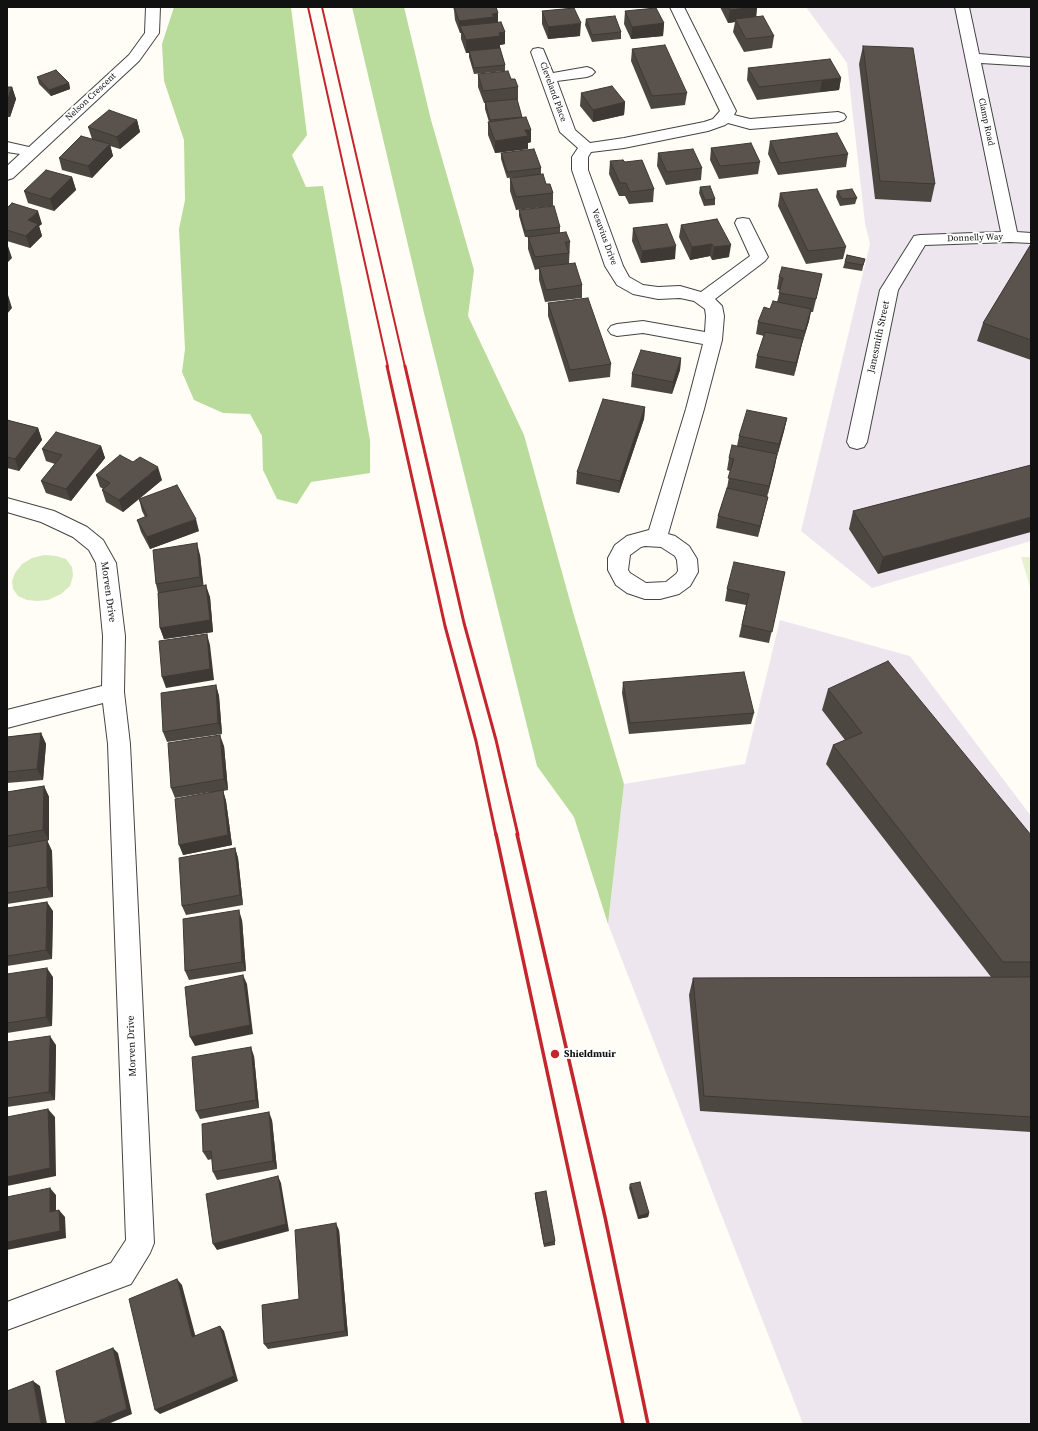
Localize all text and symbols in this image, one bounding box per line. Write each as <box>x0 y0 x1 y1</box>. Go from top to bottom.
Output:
street label: Cleveland Place <box>537 61 569 123</box>
street label: Nelson Crescent <box>63 71 119 123</box>
street label: Clamp Road <box>976 97 996 147</box>
street label: Vesuvius Drive <box>589 207 619 267</box>
street label: Donnelly Way <box>947 232 1003 244</box>
street label: Janesmith Street <box>865 300 893 374</box>
street label: Morven Drive <box>98 561 118 623</box>
street label: Morven Drive <box>125 1015 139 1077</box>
marker: Shieldmuir <box>549 1048 561 1060</box>
place label: Shieldmuir <box>564 1048 616 1060</box>

